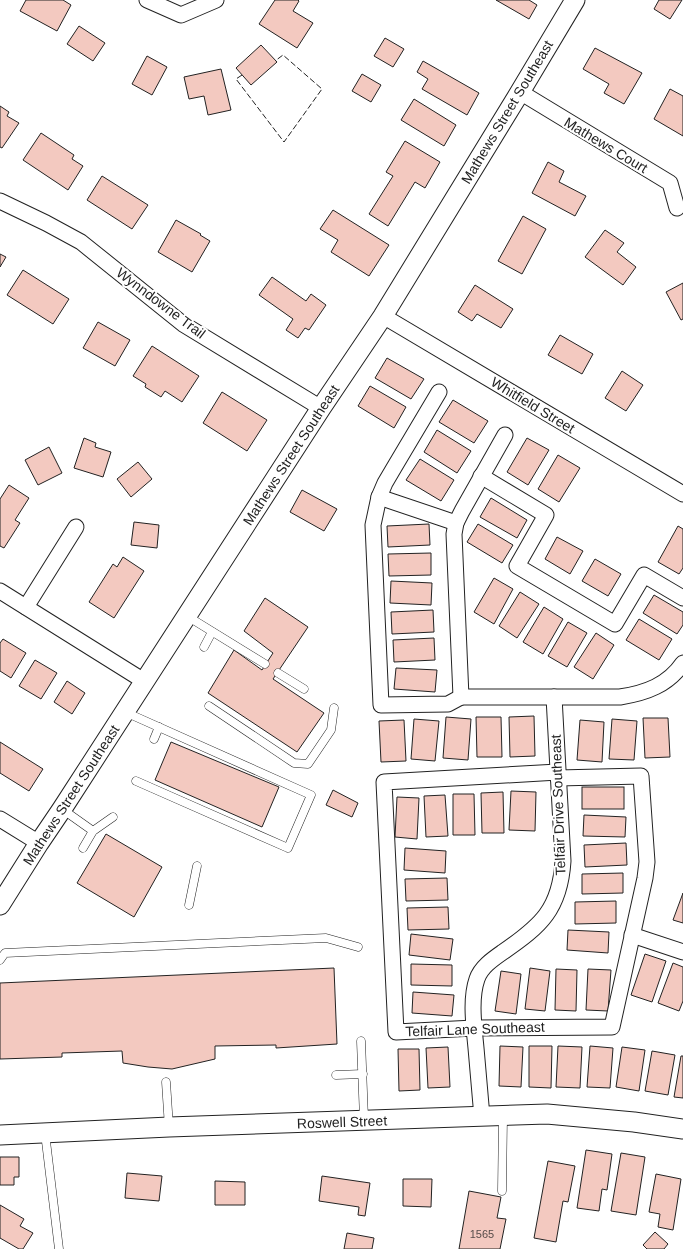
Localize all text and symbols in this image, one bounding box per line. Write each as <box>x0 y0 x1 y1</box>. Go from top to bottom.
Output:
street label: Mathews Street Southeast <box>458 37 556 186</box>
street label: Mathews Court <box>562 114 651 176</box>
street label: Wynndowne Trail <box>113 264 209 342</box>
street label: Whitfield Street <box>488 374 578 436</box>
street label: Mathews Street Southeast <box>240 382 342 528</box>
street label: Mathews Street Southeast <box>20 722 122 868</box>
street label: Telfair Drive Southeast <box>548 734 568 876</box>
street label: Telfair Lane Southeast <box>405 1019 545 1039</box>
street label: Roswell Street <box>297 1112 387 1132</box>
house number: 1565 <box>470 1228 494 1240</box>

